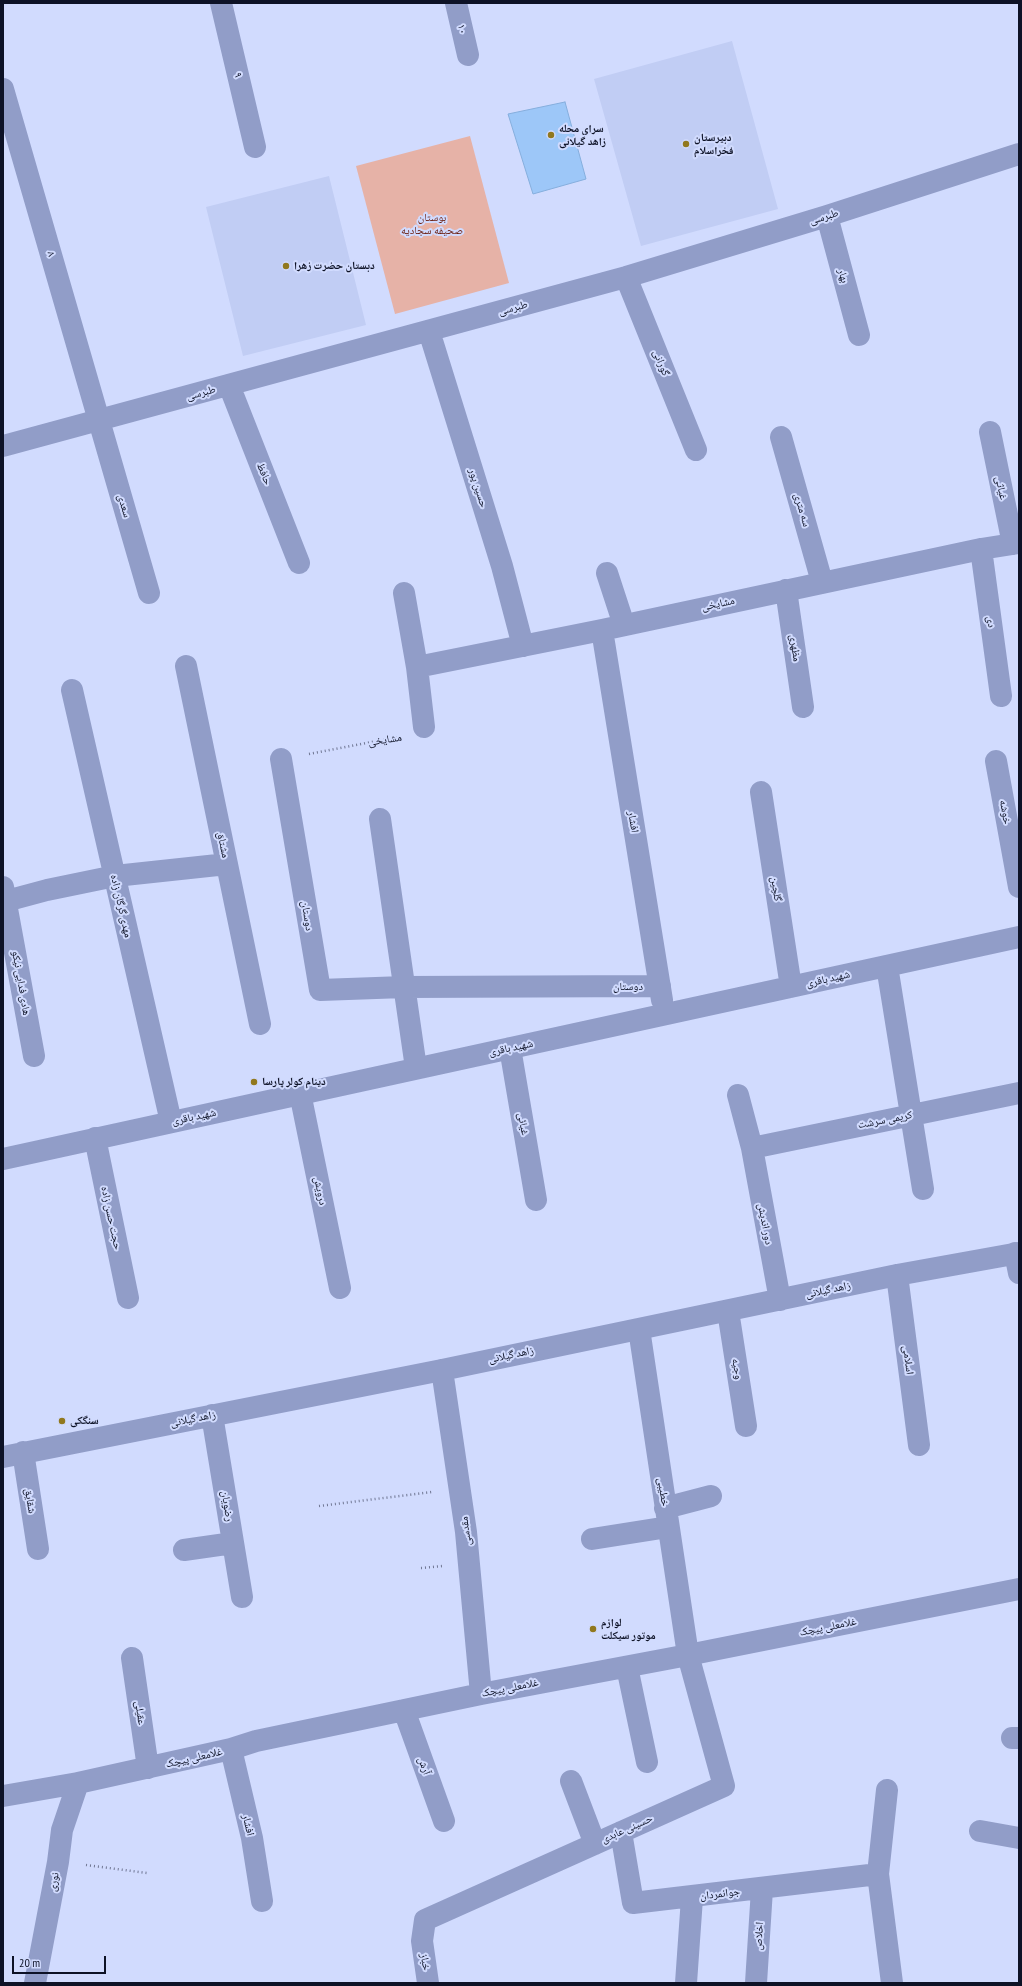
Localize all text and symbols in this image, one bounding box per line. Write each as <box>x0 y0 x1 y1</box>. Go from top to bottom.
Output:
street label: ۱۰ <box>454 23 470 35</box>
street label: ۹ <box>231 71 245 79</box>
place label: سرای محله زاهد گیلانی <box>559 122 606 148</box>
marker: سرای محله زاهد گیلانی <box>546 130 556 140</box>
place label: دبیرستان فخراسلام <box>694 131 734 157</box>
marker: دبیرستان فخراسلام <box>681 139 691 149</box>
street label: طبرسی <box>808 206 840 228</box>
park label: بوستان صحیفه سجادیه <box>401 211 463 237</box>
street label: ۸ <box>44 250 58 258</box>
place label: دبستان حضرت زهرا <box>294 259 375 273</box>
marker: دبستان حضرت زهرا <box>281 261 291 271</box>
street label: بهار <box>835 267 851 285</box>
street label: طبرسی <box>497 298 529 318</box>
street label: گورانی <box>650 348 672 378</box>
street label: طبرسی <box>185 383 217 403</box>
street label: حافظ <box>254 461 274 487</box>
street label: حسین پور <box>466 467 490 509</box>
street label: غیاثی <box>992 475 1010 501</box>
street label: سه متری <box>791 491 813 529</box>
street label: سعدی <box>114 493 134 519</box>
street label: مشایخی <box>700 594 736 614</box>
street label: دی <box>984 615 998 629</box>
street label: مظهری <box>787 634 803 662</box>
street label: مشایخی <box>367 731 403 749</box>
street label: خوشه <box>996 799 1014 825</box>
street label: افشار <box>625 810 641 834</box>
street label: مشتاق <box>214 831 232 859</box>
street label: مهدی گرگان زاده <box>107 873 135 939</box>
street label: گلچین <box>768 876 784 902</box>
street label: دوستان <box>298 900 316 932</box>
street label: هادی فدایی نیکو <box>9 950 33 1016</box>
street label: شهید باقری <box>805 968 851 990</box>
street label: دوستان <box>613 980 643 994</box>
street label: شهید باقری <box>488 1037 534 1059</box>
place label: دینام کولر پارسا <box>262 1075 326 1089</box>
marker: دینام کولر پارسا <box>249 1077 259 1087</box>
street label: شهید باقری <box>171 1106 217 1128</box>
street label: کریمی سرشت <box>857 1108 913 1132</box>
street label: غیائی <box>515 1112 531 1136</box>
street label: درویش <box>311 1175 329 1207</box>
street label: حجت حسن زاده <box>98 1185 124 1251</box>
street label: دور اندیش <box>755 1202 775 1246</box>
street label: زاهد گیلانی <box>804 1279 852 1301</box>
street label: زاهد گیلانی <box>487 1344 535 1366</box>
street label: اسلامی <box>900 1345 916 1375</box>
street label: وجیه <box>729 1358 745 1380</box>
street label: زاهد گیلانی <box>169 1408 217 1430</box>
place label: سنگکی <box>70 1414 99 1428</box>
marker: سنگکی <box>57 1416 67 1426</box>
street label: خطیبی <box>654 1477 672 1507</box>
street label: شقایق <box>22 1488 38 1514</box>
street label: رضویان <box>218 1490 236 1522</box>
street label: مقدسی <box>458 1516 474 1546</box>
street label: غلامعلی پیچک <box>798 1615 858 1639</box>
place label: لوازم موتور سیکلت <box>601 1616 656 1642</box>
marker: لوازم موتور سیکلت <box>588 1624 598 1634</box>
street label: غلامعلی پیچک <box>480 1676 540 1700</box>
street label: عقیلی <box>132 1700 148 1726</box>
street label: غلامعلی پیچک <box>164 1745 224 1771</box>
street label: آرش <box>415 1755 433 1777</box>
street label: حسینی عابدی <box>599 1812 655 1846</box>
street label: افشار <box>239 1813 257 1837</box>
street label: نوری <box>46 1871 62 1893</box>
street label: جوانمردان <box>699 1885 741 1903</box>
street label: اخلاص <box>751 1921 767 1951</box>
scale bar <box>14 1948 108 1974</box>
street label: خباز <box>417 1952 433 1972</box>
text: 20 m <box>19 1955 40 1970</box>

